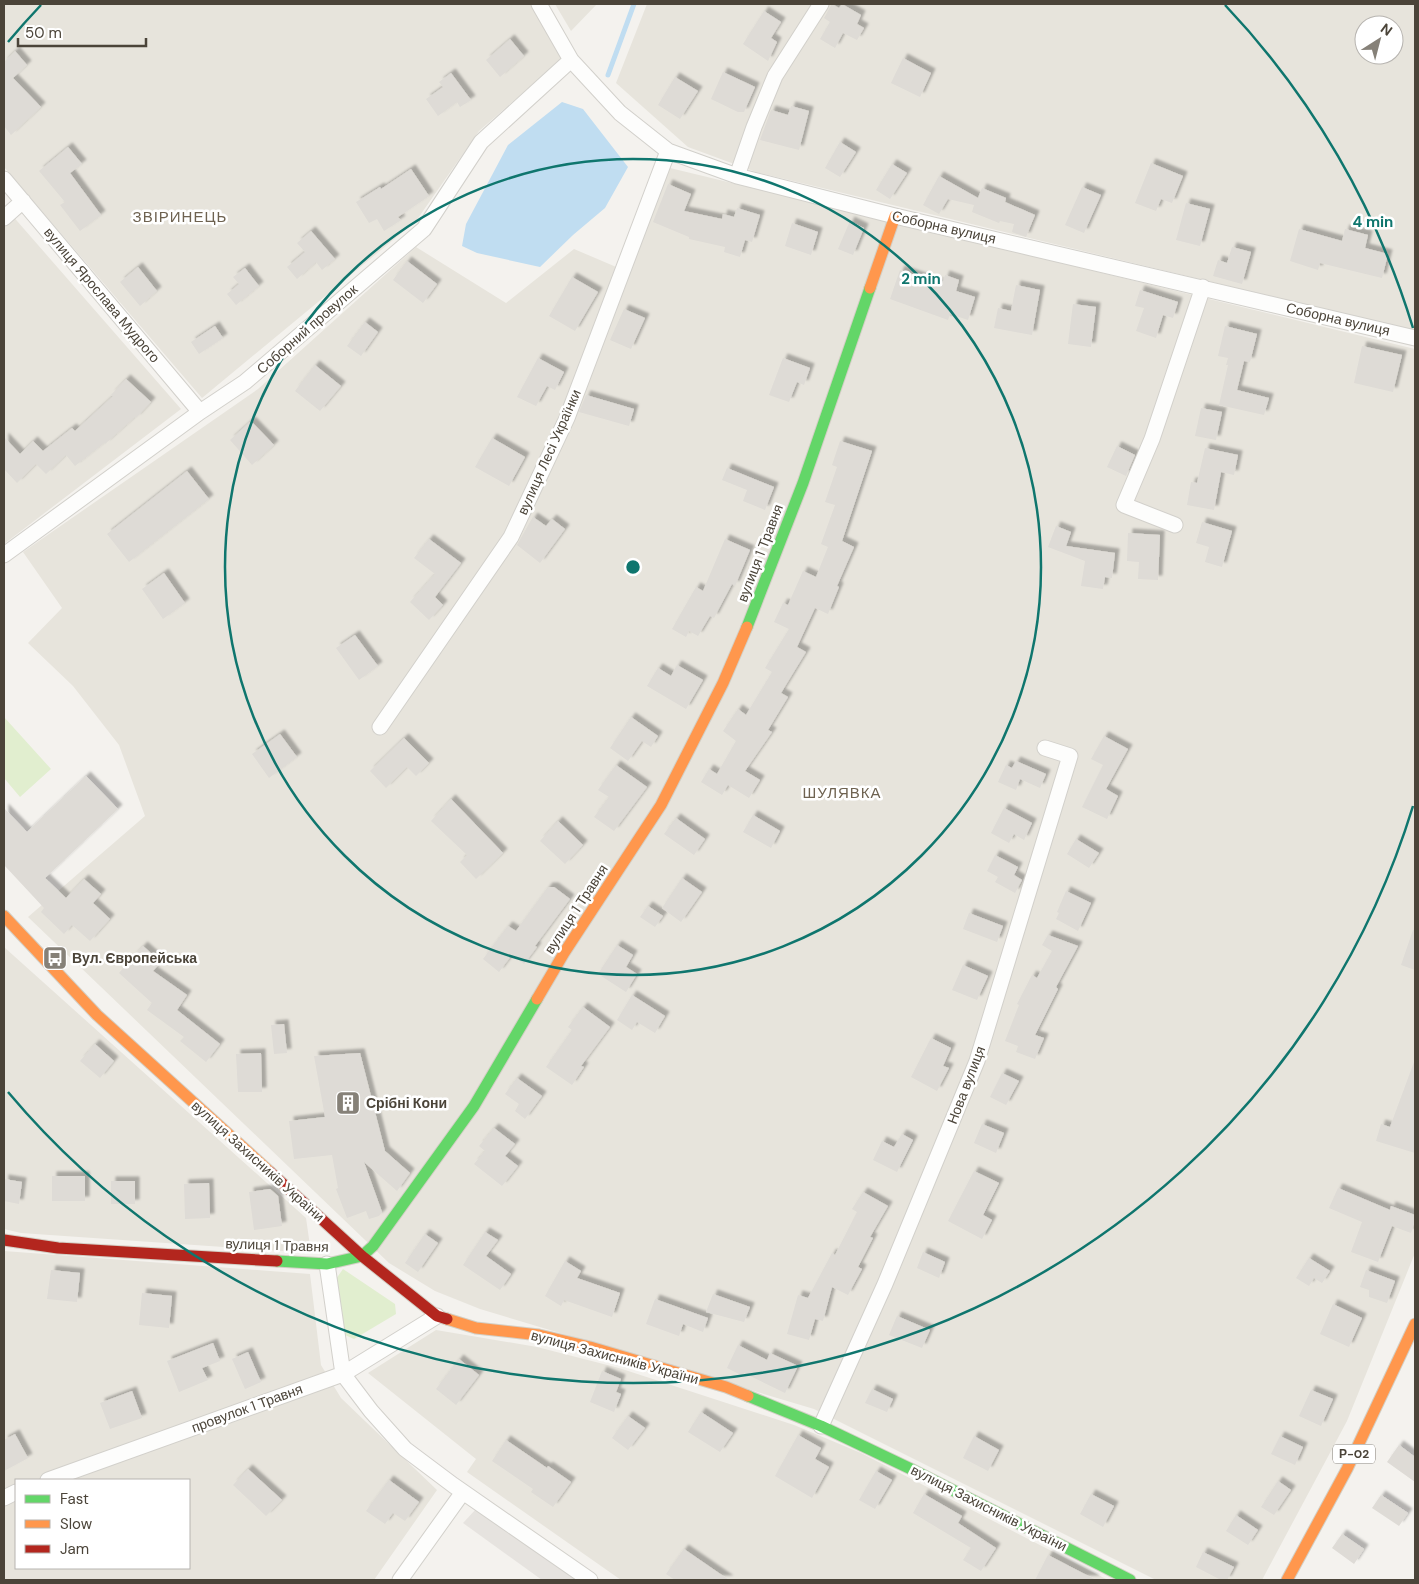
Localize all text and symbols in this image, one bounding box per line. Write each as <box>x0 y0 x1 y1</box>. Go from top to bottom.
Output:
scale bar <box>18 15 145 47</box>
north arrow <box>1354 15 1404 65</box>
text: N <box>1377 19 1396 40</box>
text: 50 m <box>25 23 62 43</box>
street label: Соборна вулиця <box>890 206 998 248</box>
district label: ЗВІРИНЕЦЬ <box>133 207 227 227</box>
text: 4 min <box>1353 212 1393 232</box>
street label: вулиця Ярослава Мудрого <box>40 224 164 367</box>
text: 2 min <box>901 269 941 289</box>
street label: Соборний провулок <box>253 280 362 378</box>
street label: Соборна вулиця <box>1284 298 1392 340</box>
street label: вулиця Лесі Українки <box>513 386 585 518</box>
street label: вулиця 1 Травня <box>733 502 787 604</box>
centre of rings <box>624 558 642 576</box>
district label: ШУЛЯВКА <box>802 783 882 803</box>
street label: вулиця 1 Травня <box>540 861 612 957</box>
bus stop icon: Вул. Європейська <box>42 945 68 971</box>
place label: Вул. Європейська <box>72 949 197 967</box>
street label: Нова вулиця <box>943 1043 989 1127</box>
building icon: Срібні Кони <box>335 1090 361 1116</box>
place label: Срібні Кони <box>366 1094 447 1112</box>
street label: вулиця Захисників України <box>188 1097 328 1225</box>
street label: вулиця 1 Травня <box>225 1234 329 1256</box>
street label: вулиця Захисників України <box>529 1326 701 1388</box>
street label: провулок 1 Травня <box>189 1380 305 1436</box>
road number: Р-02 <box>1333 1445 1375 1464</box>
street label: вулиця Захисників України <box>908 1461 1070 1555</box>
legend <box>15 1479 190 1569</box>
text: Fast <box>60 1489 89 1509</box>
text: Slow <box>60 1514 93 1534</box>
text: Jam <box>60 1539 89 1559</box>

